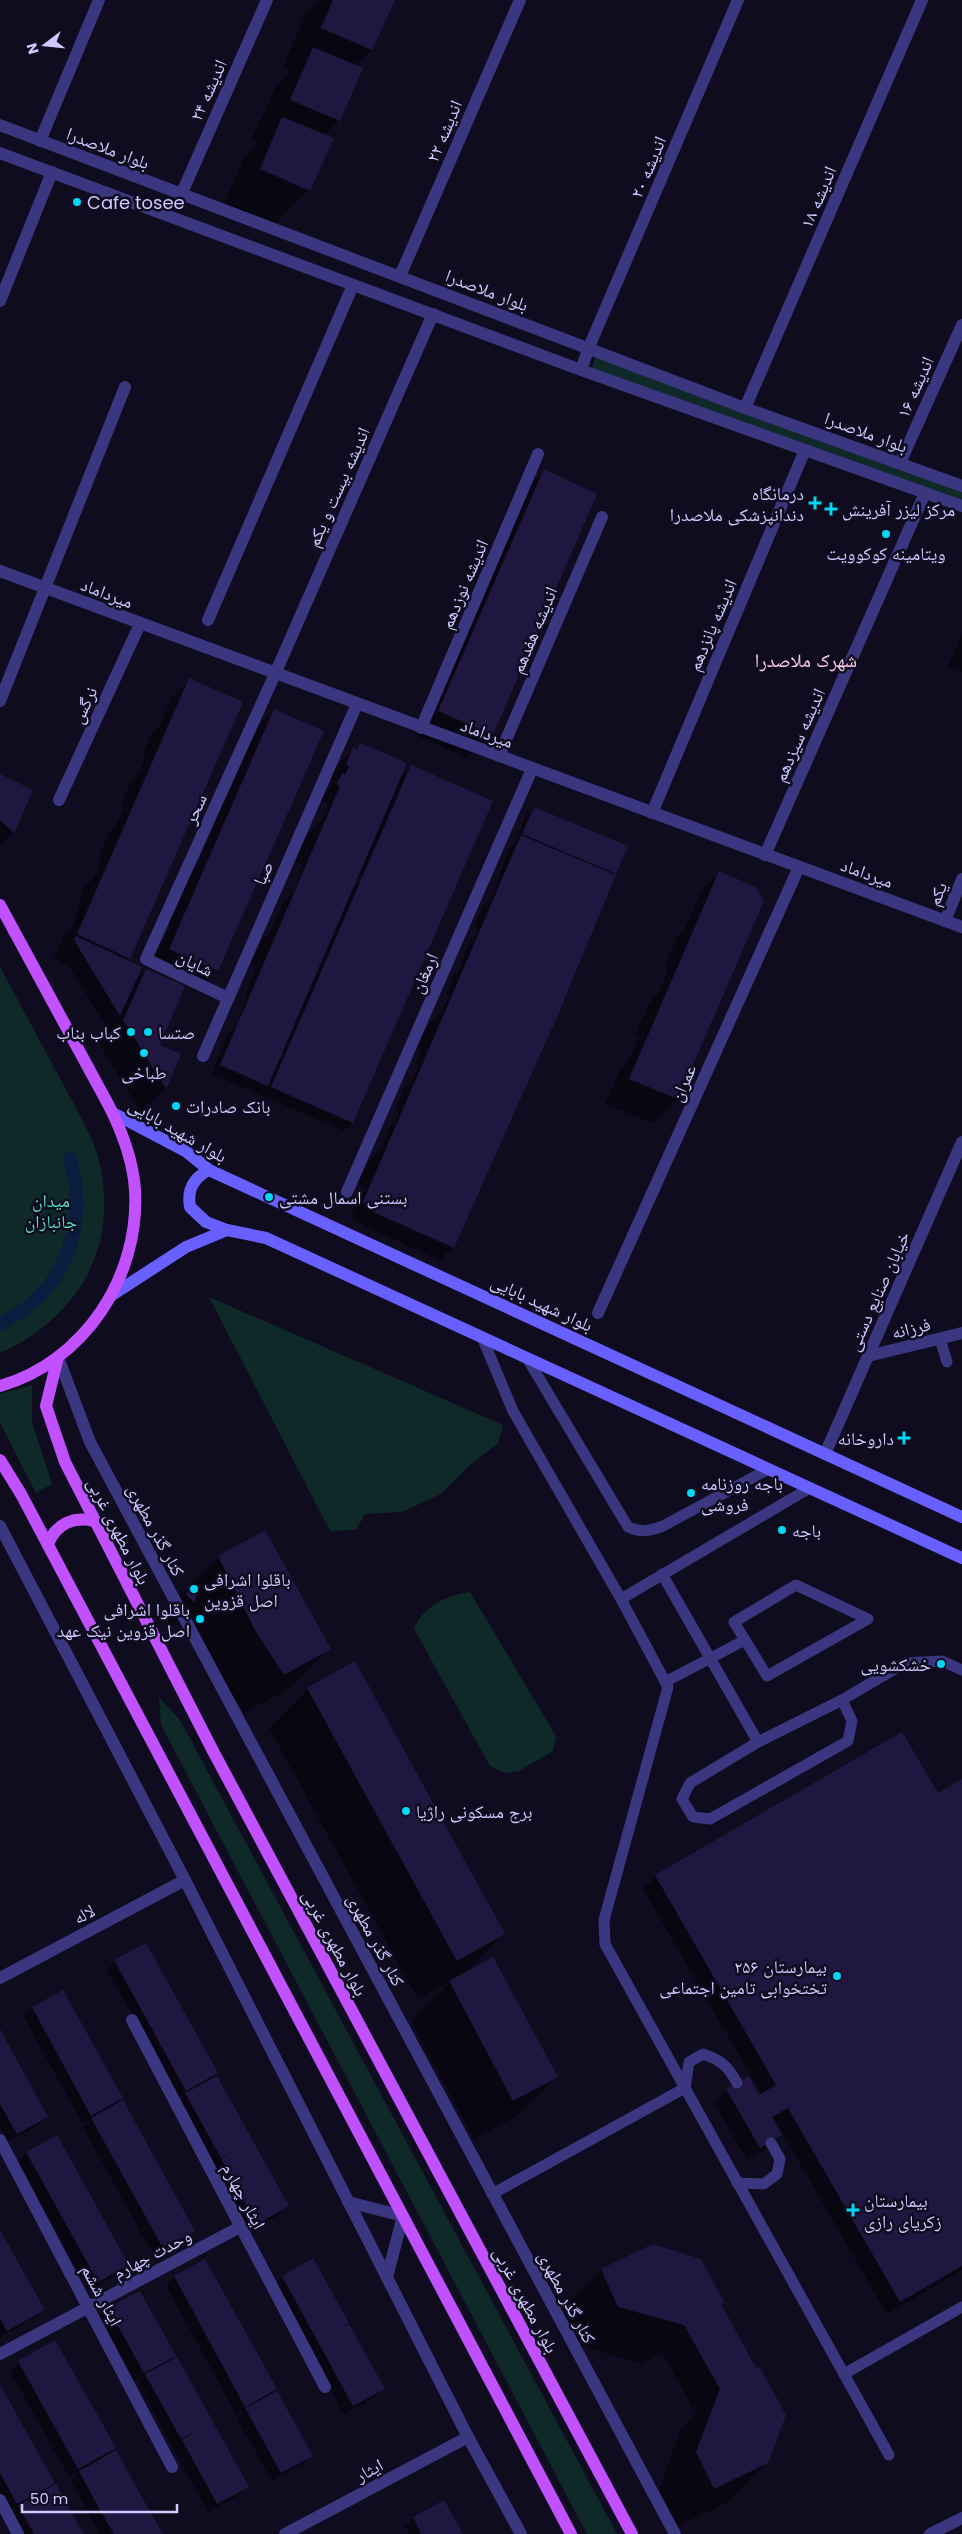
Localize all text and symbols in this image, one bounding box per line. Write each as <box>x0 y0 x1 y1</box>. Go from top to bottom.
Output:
north arrow <box>20 20 70 70</box>
text: N <box>21 41 44 56</box>
street label: اندیشه ۲۴ <box>183 55 233 125</box>
street label: اندیشه ۲۲ <box>420 96 468 166</box>
street label: بلوار ملاصدرا <box>63 121 153 175</box>
street label: اندیشه ۲۰ <box>624 132 672 202</box>
street label: اندیشه ۱۸ <box>794 162 842 232</box>
place label: Cafe tosee <box>87 190 185 215</box>
marker: Cafe tosee <box>71 196 83 208</box>
street label: بلوار ملاصدرا <box>442 263 532 317</box>
street label: اندیشه ۱۶ <box>890 352 940 422</box>
street label: بلوار ملاصدرا <box>821 405 911 459</box>
street label: اندیشه بیست و یکم <box>300 423 376 551</box>
place label: درمانگاه دندانپزشکی ملاصدرا <box>670 481 804 527</box>
marker: درمانگاه دندانپزشکی ملاصدرا <box>808 496 822 510</box>
place label: مرکز لیزر آفرینش <box>842 497 955 522</box>
marker: مرکز لیزر آفرینش <box>824 502 838 516</box>
marker: ویتامینه کوکوویت <box>880 528 892 540</box>
street label: اندیشه نوزدهم <box>434 535 494 633</box>
place label: ویتامینه کوکوویت <box>826 541 946 566</box>
street label: میرداماد <box>77 572 137 614</box>
street label: اندیشه پانزدهم <box>681 575 743 675</box>
street label: اندیشه هفدهم <box>504 583 564 677</box>
district label: شهرک ملاصدرا <box>755 647 857 674</box>
street label: نرگس <box>65 682 103 728</box>
street label: اندیشه سیزدهم <box>767 684 831 786</box>
street label: میرداماد <box>457 712 517 754</box>
street label: سحر <box>177 790 213 829</box>
street label: میرداماد <box>837 852 897 894</box>
street label: صبا <box>247 857 279 889</box>
street label: یکم <box>921 878 953 910</box>
street label: شایان <box>173 944 217 982</box>
street label: ارمغان <box>404 949 444 997</box>
place label: کباب بناب <box>56 1020 122 1045</box>
place label: صتسا <box>158 1020 195 1045</box>
marker: کباب بناب <box>125 1026 137 1038</box>
marker: صتسا <box>142 1026 154 1038</box>
marker: طباخی <box>138 1047 150 1059</box>
place label: طباخی <box>121 1060 167 1085</box>
street label: عمران <box>664 1060 702 1106</box>
street label: بلوار شهید بابایی <box>124 1092 232 1168</box>
place label: بانک صادرات <box>186 1094 271 1119</box>
marker: بانک صادرات <box>170 1100 182 1112</box>
place label: بستنی اسمال مشتی <box>279 1185 407 1210</box>
park label: میدان جانبازان <box>25 1188 77 1234</box>
marker: بستنی اسمال مشتی <box>263 1191 275 1203</box>
street label: خیابان صنایع دستی <box>840 1227 916 1355</box>
street label: بلوار شهید بابایی <box>487 1268 597 1338</box>
street label: فرزانه <box>889 1311 933 1345</box>
place label: داروخانه <box>838 1426 894 1451</box>
marker: داروخانه <box>898 1432 910 1444</box>
place label: باجه روزنامه فروشی <box>701 1471 783 1517</box>
street label: بلوار مطهری غربی <box>81 1473 157 1589</box>
street label: کنار گذر مطهری <box>121 1479 191 1581</box>
marker: باجه روزنامه فروشی <box>685 1487 697 1499</box>
place label: باجه <box>792 1518 821 1543</box>
marker: باجه <box>776 1524 788 1536</box>
place label: باقلوا اشرافی اصل قزوین <box>204 1567 291 1613</box>
marker: باقلوا اشرافی اصل قزوین <box>188 1583 200 1595</box>
place label: باقلوا اشرافی اصل قزوین نیک عهد <box>57 1597 190 1643</box>
marker: باقلوا اشرافی اصل قزوین نیک عهد <box>194 1613 206 1625</box>
place label: خشکشویی <box>860 1652 931 1677</box>
marker: خشکشویی <box>935 1658 947 1670</box>
place label: برج مسکونی راژیا <box>416 1799 532 1824</box>
marker: برج مسکونی راژیا <box>400 1805 412 1817</box>
street label: بلوار مطهری غربی <box>296 1885 374 2001</box>
street label: کنار گذر مطهری <box>341 1889 411 1991</box>
street label: لاله <box>69 1898 99 1930</box>
place label: بیمارستان ۲۵۶ تختخوابی تامین اجتماعی <box>659 1954 827 2000</box>
marker: بیمارستان ۲۵۶ تختخوابی تامین اجتماعی <box>831 1970 843 1982</box>
street label: ایثار چهارم <box>216 2158 272 2234</box>
place label: بیمارستان زکریای رازی <box>864 2188 942 2234</box>
marker: بیمارستان زکریای رازی <box>846 2203 860 2217</box>
street label: وحدت چهارم <box>108 2223 196 2285</box>
street label: بلوار مطهری غربی <box>487 2242 565 2358</box>
street label: کنار گذر مطهری <box>532 2246 602 2348</box>
street label: ایثار ششم <box>75 2260 129 2330</box>
street label: ایثار <box>350 2452 387 2488</box>
scale bar <box>22 2482 178 2514</box>
text: 50 m <box>30 2488 68 2509</box>

